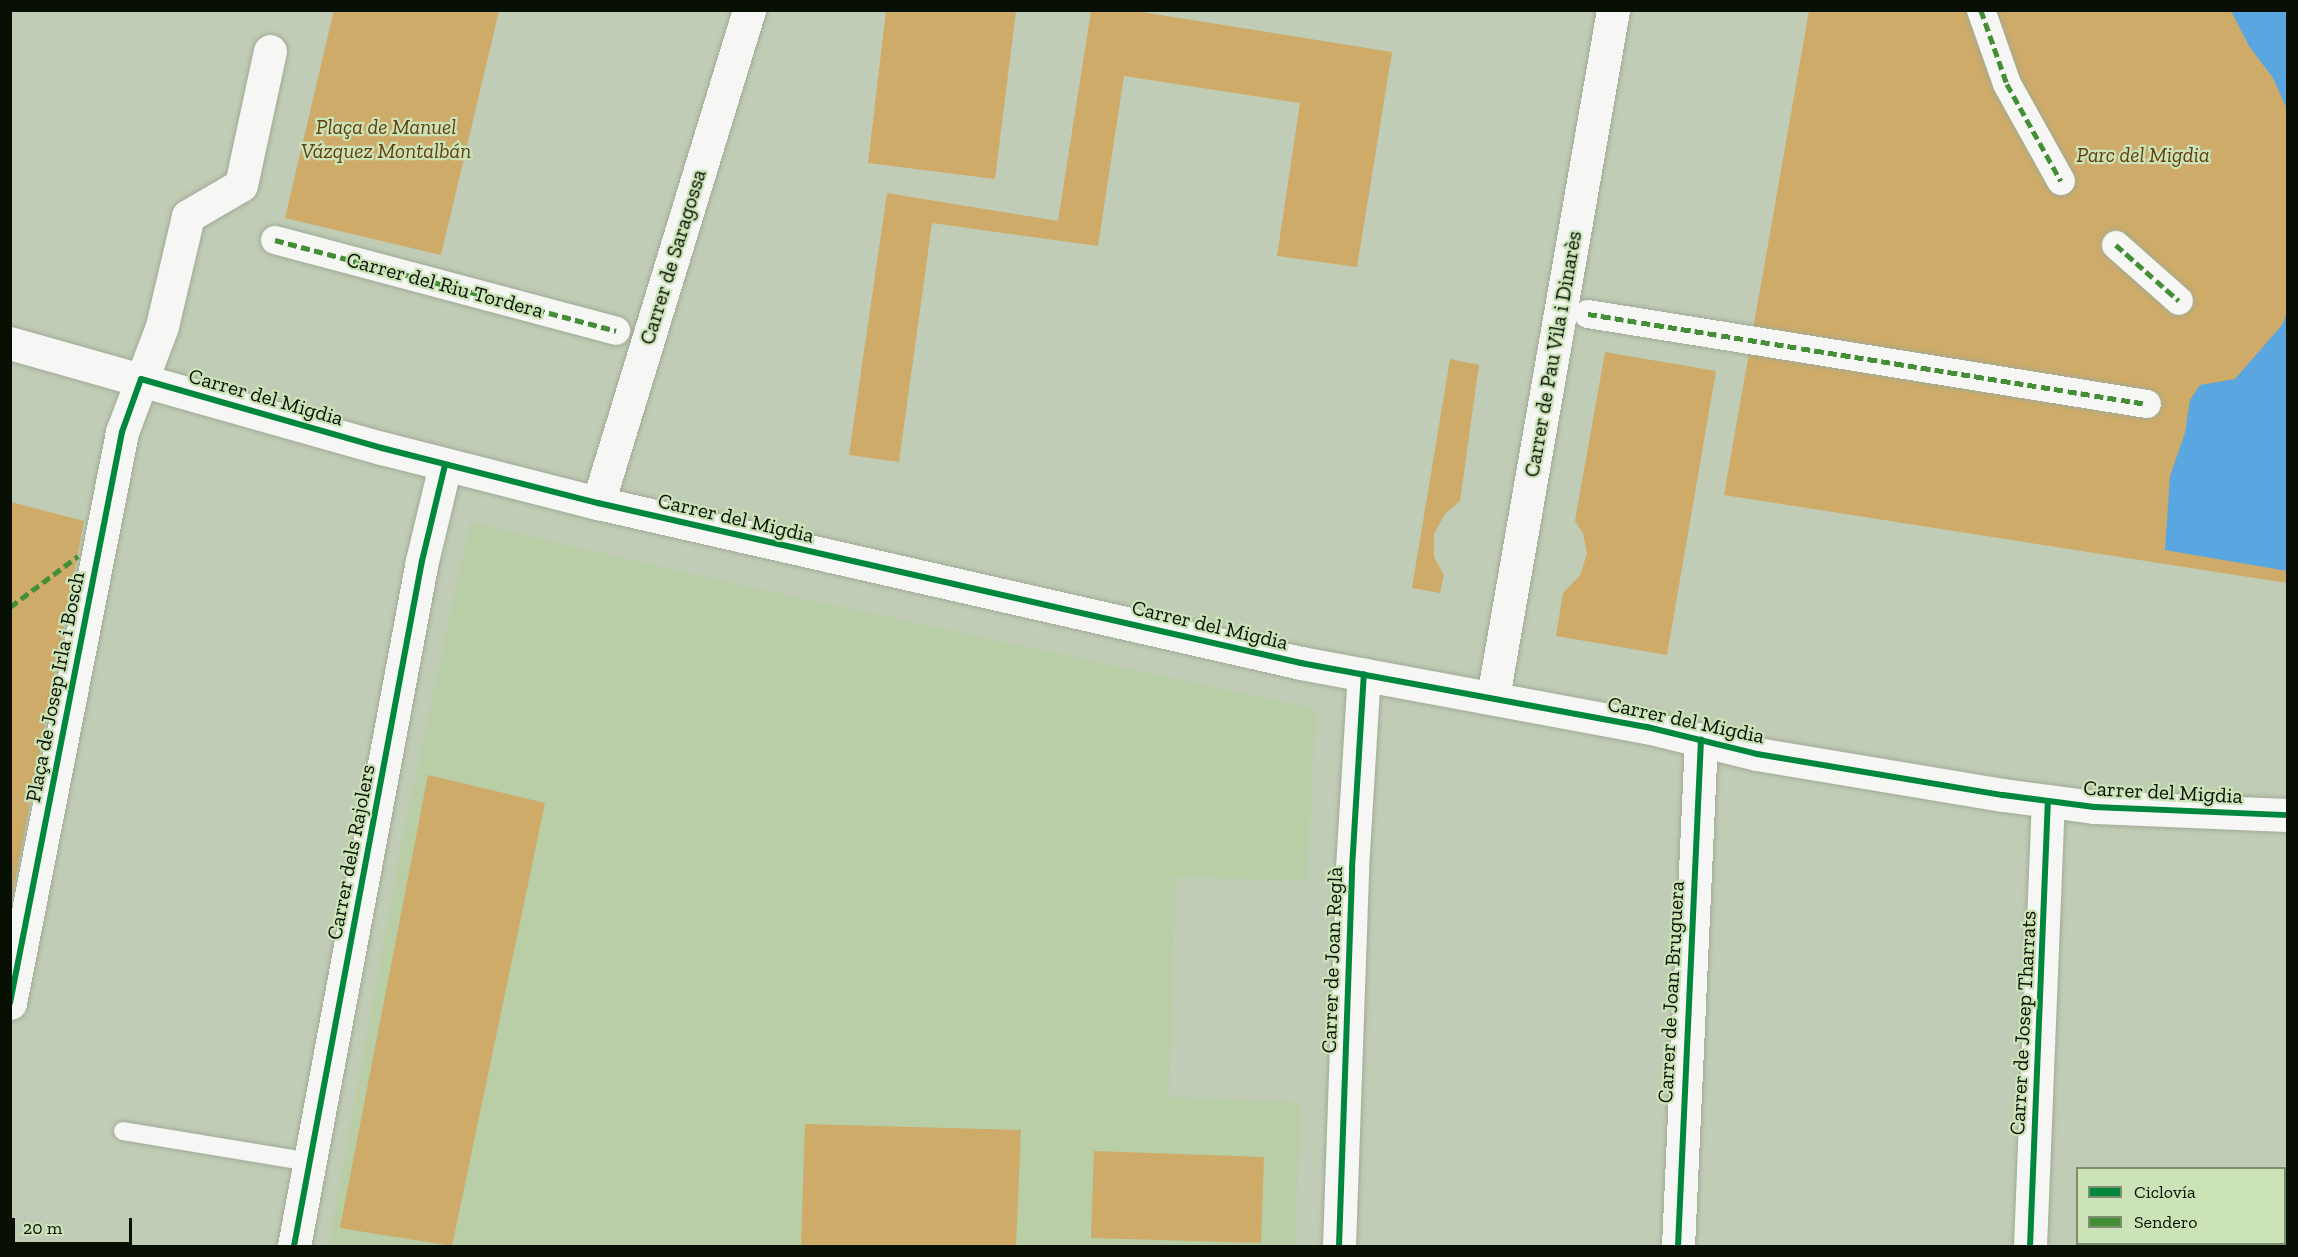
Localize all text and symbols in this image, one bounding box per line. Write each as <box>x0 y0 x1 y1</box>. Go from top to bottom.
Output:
park label: Plaça de Manuel Vázquez Montalbán <box>301 114 471 164</box>
park label: Parc del Migdia <box>2077 142 2209 168</box>
street label: Carrer de Saragossa <box>634 166 712 348</box>
street label: Carrer de Pau Vila i Dinarès <box>1519 228 1587 480</box>
street label: Carrer del Riu Tordera <box>343 246 547 324</box>
street label: Carrer del Migdia <box>186 363 346 431</box>
street label: Carrer del Migdia <box>655 488 817 548</box>
street label: Plaça de Josep Irla i Bosch <box>20 570 90 804</box>
street label: Carrer del Migdia <box>1129 595 1291 655</box>
street label: Carrer del Migdia <box>1605 691 1767 749</box>
street label: Carrer dels Rajolers <box>322 762 380 942</box>
street label: Carrer del Migdia <box>2082 775 2244 809</box>
street label: Carrer de Joan Reglà <box>1316 866 1348 1054</box>
street label: Carrer de Joan Bruguera <box>1653 880 1689 1104</box>
street label: Carrer de Josep Tharrats <box>2005 910 2041 1136</box>
legend <box>2076 1167 2286 1245</box>
text: Ciclovía <box>2134 1181 2196 1203</box>
scale bar <box>15 1206 135 1244</box>
text: Sendero <box>2134 1211 2198 1233</box>
text: 20 m <box>23 1217 62 1239</box>

